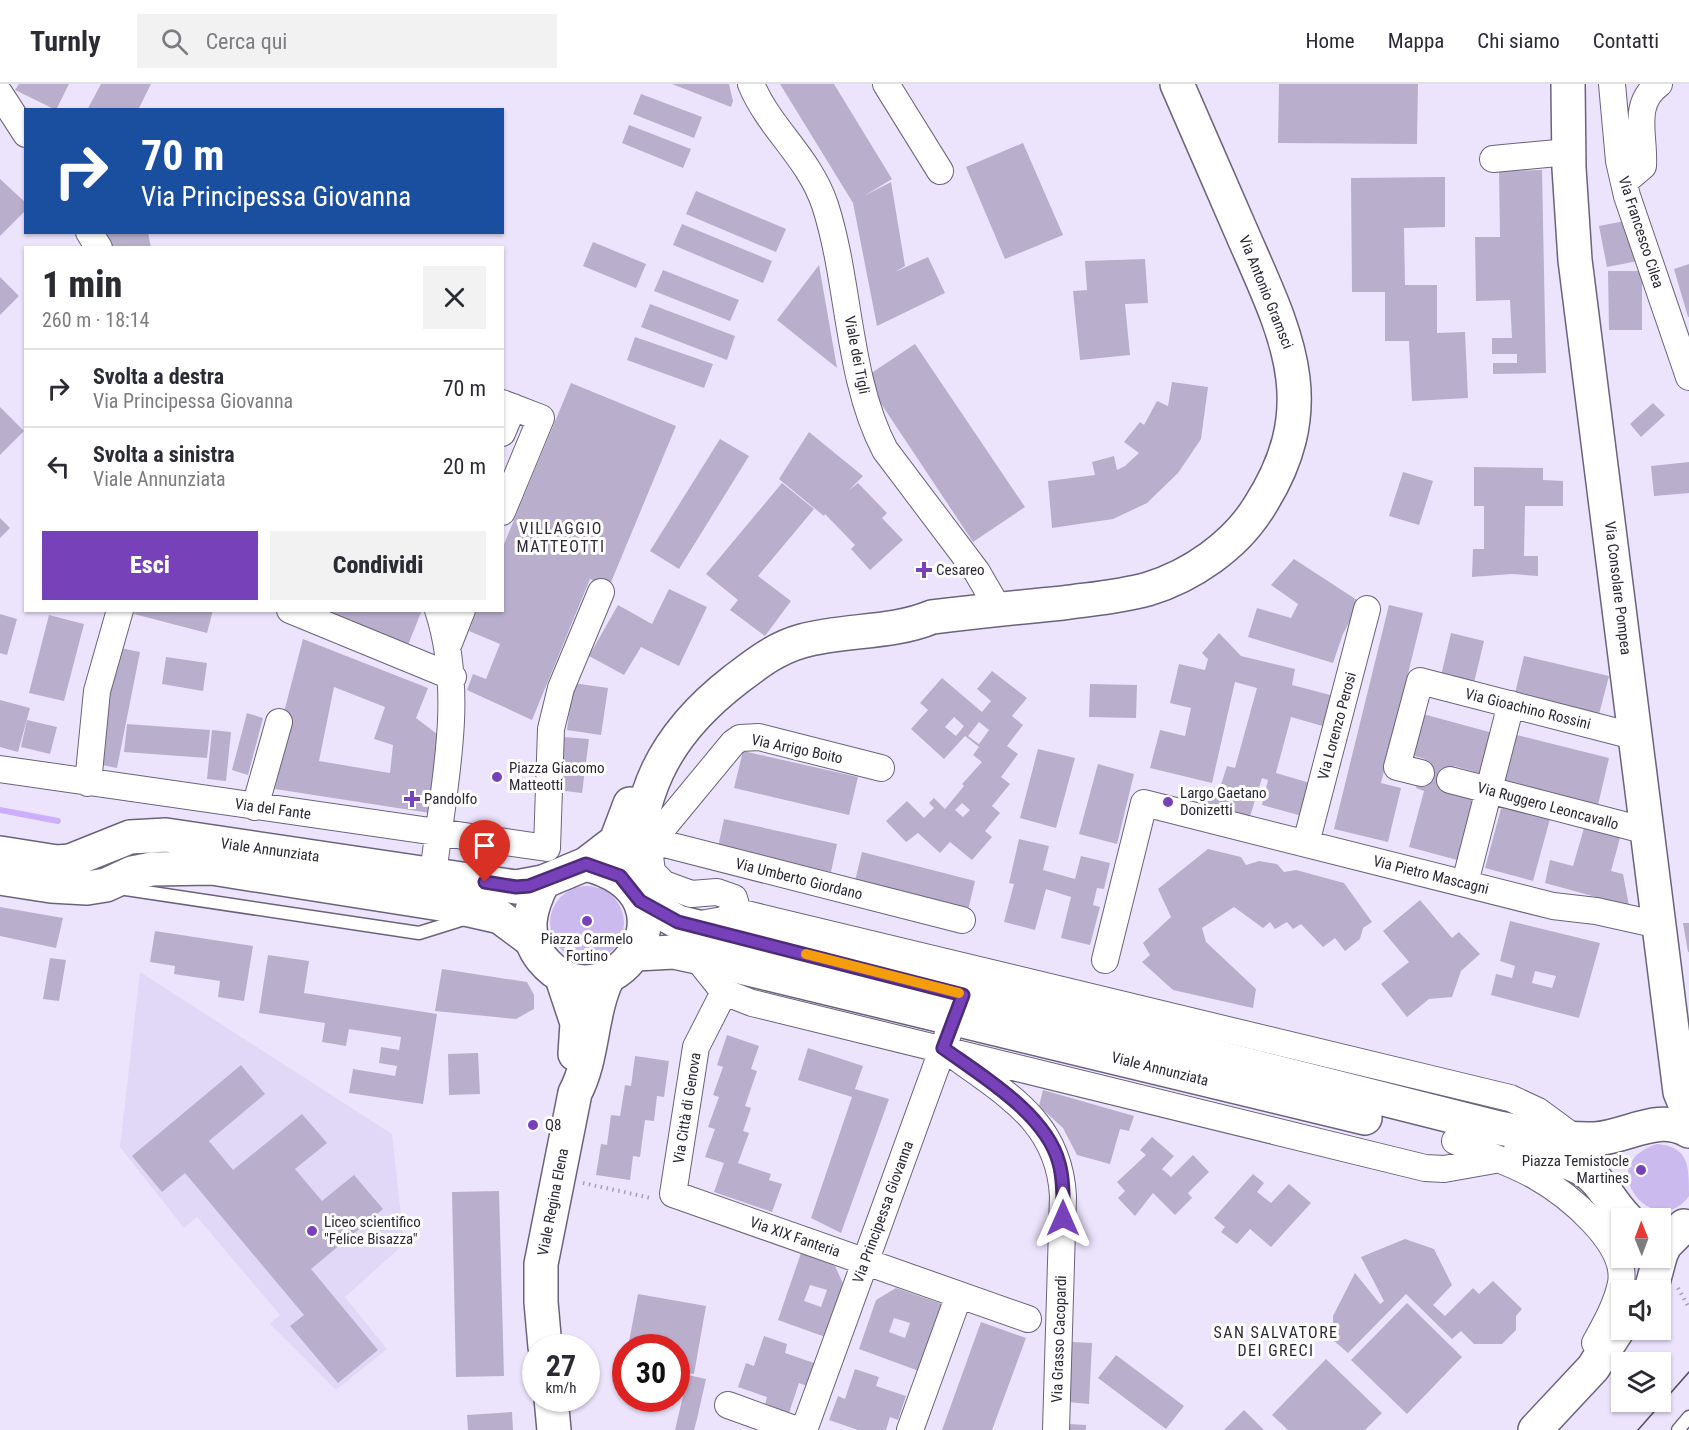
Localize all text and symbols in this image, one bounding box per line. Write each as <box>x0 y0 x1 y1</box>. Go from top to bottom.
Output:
search box <box>137 14 557 68</box>
text: Turnly <box>30 25 101 58</box>
icon: search <box>158 25 191 58</box>
text: Cerca qui <box>206 29 287 54</box>
text: Home <box>1305 29 1355 53</box>
text: Mappa <box>1388 29 1444 53</box>
text: Chi siamo <box>1477 29 1560 53</box>
text: Contatti <box>1593 29 1659 53</box>
text: 70 m <box>141 131 224 180</box>
icon: right <box>42 132 120 210</box>
street label: Via Francesco Cilea <box>1614 174 1668 290</box>
text: Via Principessa Giovanna <box>141 181 411 213</box>
street label: Via Antonio Gramsci <box>1235 233 1297 351</box>
text: 1 min <box>42 264 122 306</box>
button: close <box>423 266 486 329</box>
text: 260 m · 18:14 <box>42 308 149 332</box>
street label: Viale dei Tigli <box>841 314 873 396</box>
text: Svolta a destra <box>93 364 224 389</box>
icon: right <box>42 372 75 405</box>
text: 70 m <box>443 376 486 401</box>
text: Via Principessa Giovanna <box>93 389 293 413</box>
text: Svolta a sinistra <box>93 442 235 467</box>
icon: left <box>42 450 75 483</box>
text: 20 m <box>443 454 486 479</box>
text: Viale Annunziata <box>93 467 226 491</box>
district label: VILLAGGIO MATTEOTTI <box>517 519 605 556</box>
street label: Via Consolare Pompea <box>1601 520 1635 656</box>
button: Esci <box>42 531 258 600</box>
button: Condividi <box>270 531 486 600</box>
place label: Cesareo <box>936 561 985 579</box>
marker: Cesareo <box>917 563 931 577</box>
street label: Via Lorenzo Perosi <box>1314 670 1360 782</box>
street label: Via Gioachino Rossini <box>1463 685 1593 733</box>
street label: Via Arrigo Boito <box>750 731 844 767</box>
place label: Piazza Giacomo Matteotti <box>509 759 605 794</box>
marker: Piazza Giacomo Matteotti <box>490 770 504 784</box>
street label: Via Ruggero Leoncavallo <box>1475 778 1621 834</box>
place label: Largo Gaetano Donizetti <box>1180 784 1267 819</box>
place label: Pandolfo <box>424 790 477 808</box>
marker: Pandolfo <box>405 792 419 806</box>
street label: Via del Fante <box>234 795 312 823</box>
marker: Largo Gaetano Donizetti <box>1161 795 1175 809</box>
pin <box>459 820 510 882</box>
icon: arrive <box>468 829 501 862</box>
street label: Viale Annunziata <box>219 834 321 866</box>
street label: Via Pietro Mascagni <box>1371 852 1491 898</box>
street label: Via Umberto Giordano <box>734 854 864 904</box>
marker: Piazza Carmelo Fortino <box>580 914 594 928</box>
place label: Piazza Carmelo Fortino <box>541 930 633 965</box>
street label: Viale Annunziata <box>1110 1048 1210 1090</box>
street label: Via Città di Genova <box>669 1051 705 1165</box>
place label: Q8 <box>545 1116 561 1134</box>
marker: Q8 <box>526 1118 540 1132</box>
street label: Via Principessa Giovanna <box>849 1138 917 1286</box>
street label: Viale Regina Elena <box>534 1147 572 1257</box>
place label: Piazza Temistocle Martines <box>1522 1152 1629 1187</box>
marker: Piazza Temistocle Martines <box>1634 1163 1648 1177</box>
position arrow <box>1031 1186 1095 1250</box>
north arrow <box>1611 1208 1671 1268</box>
map controls <box>1611 1208 1671 1412</box>
place label: Liceo scientifico "Felice Bisazza" <box>324 1213 421 1248</box>
street label: Via XIX Fanteria <box>747 1213 843 1261</box>
marker: Liceo scientifico "Felice Bisazza" <box>305 1224 319 1238</box>
street label: Via Grasso Cacopardi <box>1048 1275 1070 1403</box>
button: sound <box>1611 1280 1671 1340</box>
district label: SAN SALVATORE DEI GRECI <box>1213 1323 1339 1360</box>
speed limit sign: 30 <box>612 1334 690 1412</box>
text: 27 <box>546 1348 576 1383</box>
button: layers <box>1611 1352 1671 1412</box>
text: km/h <box>546 1379 576 1397</box>

